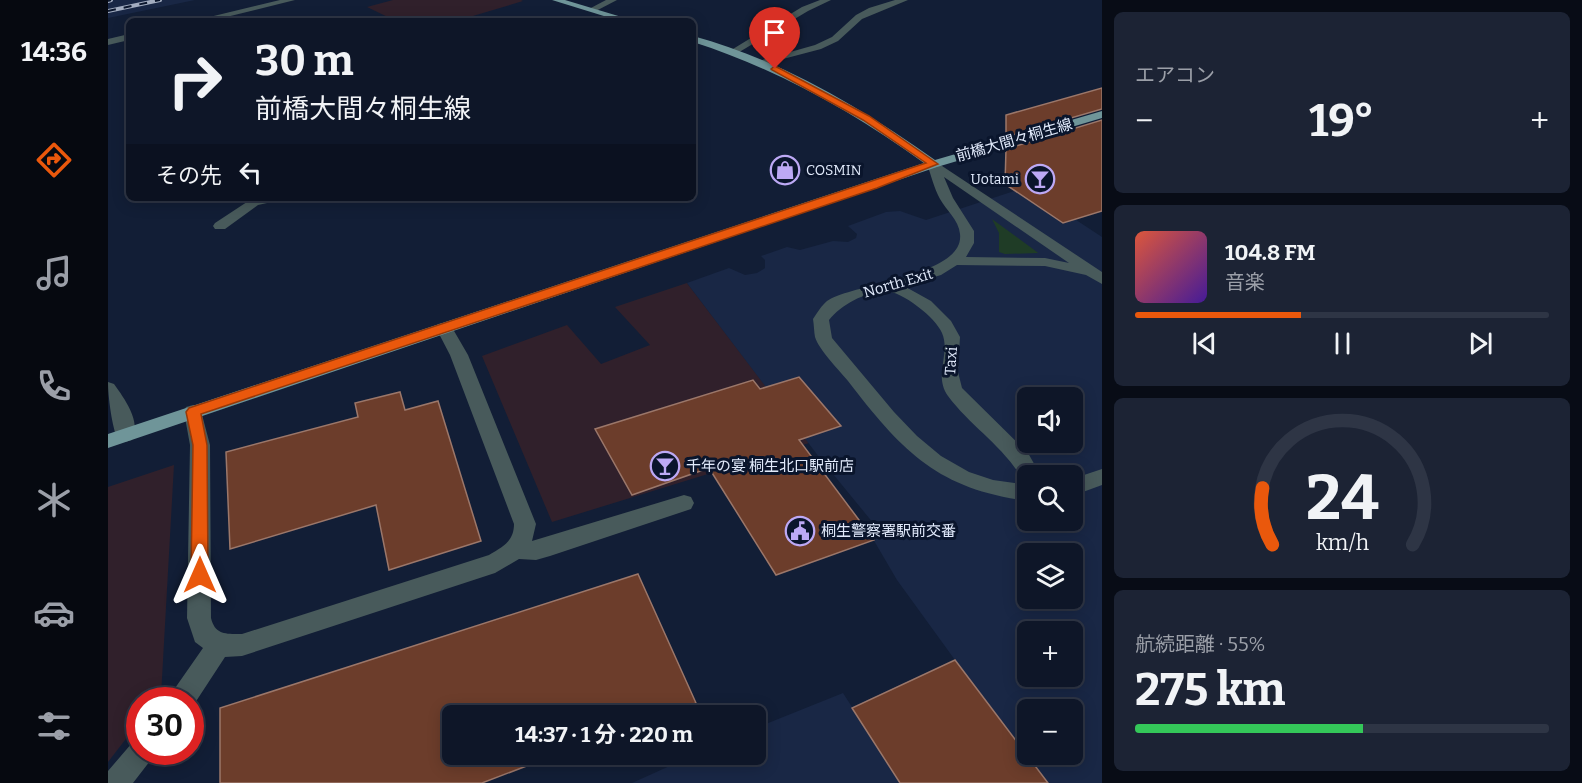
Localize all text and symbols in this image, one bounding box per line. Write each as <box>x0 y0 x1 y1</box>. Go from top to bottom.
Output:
pin <box>749 7 800 69</box>
icon: arrive <box>758 16 791 49</box>
text: 14:36 <box>21 36 87 68</box>
text: 30 m <box>255 36 354 86</box>
icon: right <box>156 42 234 120</box>
text: エアコン <box>1135 63 1215 87</box>
text: 前橋大間々桐生線 <box>255 93 471 125</box>
text: 19° <box>1309 94 1374 148</box>
text: − <box>1135 101 1153 141</box>
text: + <box>1530 101 1549 141</box>
street label: 前橋大間々桐生線 <box>954 115 1074 165</box>
icon: directions <box>33 139 75 181</box>
shop icon: COSMIN <box>769 154 801 186</box>
icon: left <box>234 156 267 189</box>
text: その先 <box>156 162 222 189</box>
place label: COSMIN <box>806 162 862 179</box>
bar icon: Uotami <box>1024 163 1056 195</box>
place label: Uotami <box>971 171 1019 188</box>
text: 104.8 FM <box>1225 239 1315 266</box>
icon: music <box>33 252 75 294</box>
street label: North Exit <box>861 264 935 301</box>
text: 音楽 <box>1225 270 1265 294</box>
icon: previous <box>1188 327 1221 360</box>
icon: pause <box>1326 327 1359 360</box>
icon: next <box>1464 327 1497 360</box>
street label: Taxi <box>941 346 961 376</box>
icon: phone <box>33 365 75 407</box>
map controls <box>1017 387 1083 765</box>
button: sound <box>1017 387 1083 453</box>
bar icon: 千年の宴 桐生北口駅前店 <box>649 450 681 482</box>
place label: 千年の宴 桐生北口駅前店 <box>686 457 854 475</box>
text: 24 <box>1305 461 1379 536</box>
button: search <box>1017 465 1083 531</box>
icon: climate <box>33 479 75 521</box>
public building icon: 桐生警察署駅前交番 <box>784 515 816 547</box>
place label: 桐生警察署駅前交番 <box>821 522 956 540</box>
text: km/h <box>1315 530 1369 556</box>
position arrow <box>168 543 232 607</box>
button: layers <box>1017 543 1083 609</box>
icon: car <box>33 592 75 634</box>
button: + <box>1017 621 1083 687</box>
text: 航続距離 · 55% <box>1135 632 1266 656</box>
text: 275 km <box>1135 663 1286 717</box>
speed limit sign: 30 <box>126 687 204 765</box>
button: − <box>1017 699 1083 765</box>
icon: filters <box>33 705 75 747</box>
text: 14:37 · 1 分 · 220 m <box>515 721 693 748</box>

